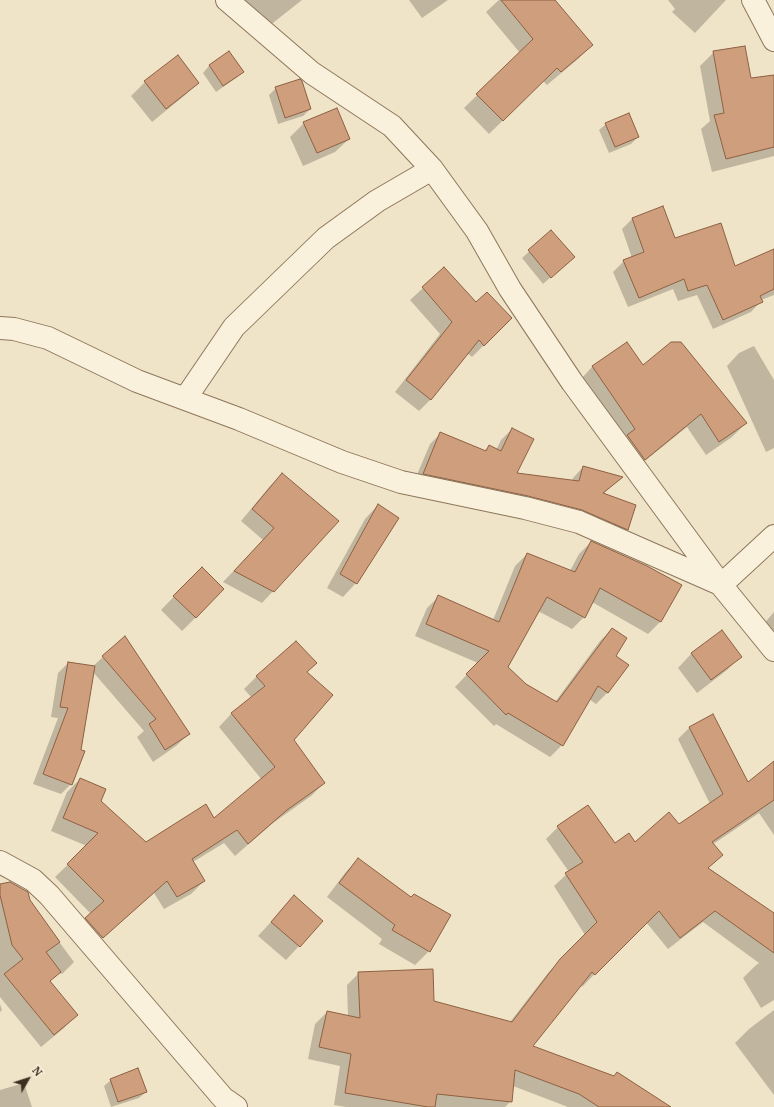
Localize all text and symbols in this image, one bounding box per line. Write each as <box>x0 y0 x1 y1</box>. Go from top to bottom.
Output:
north arrow <box>8 1059 48 1099</box>
text: N <box>29 1064 45 1079</box>

